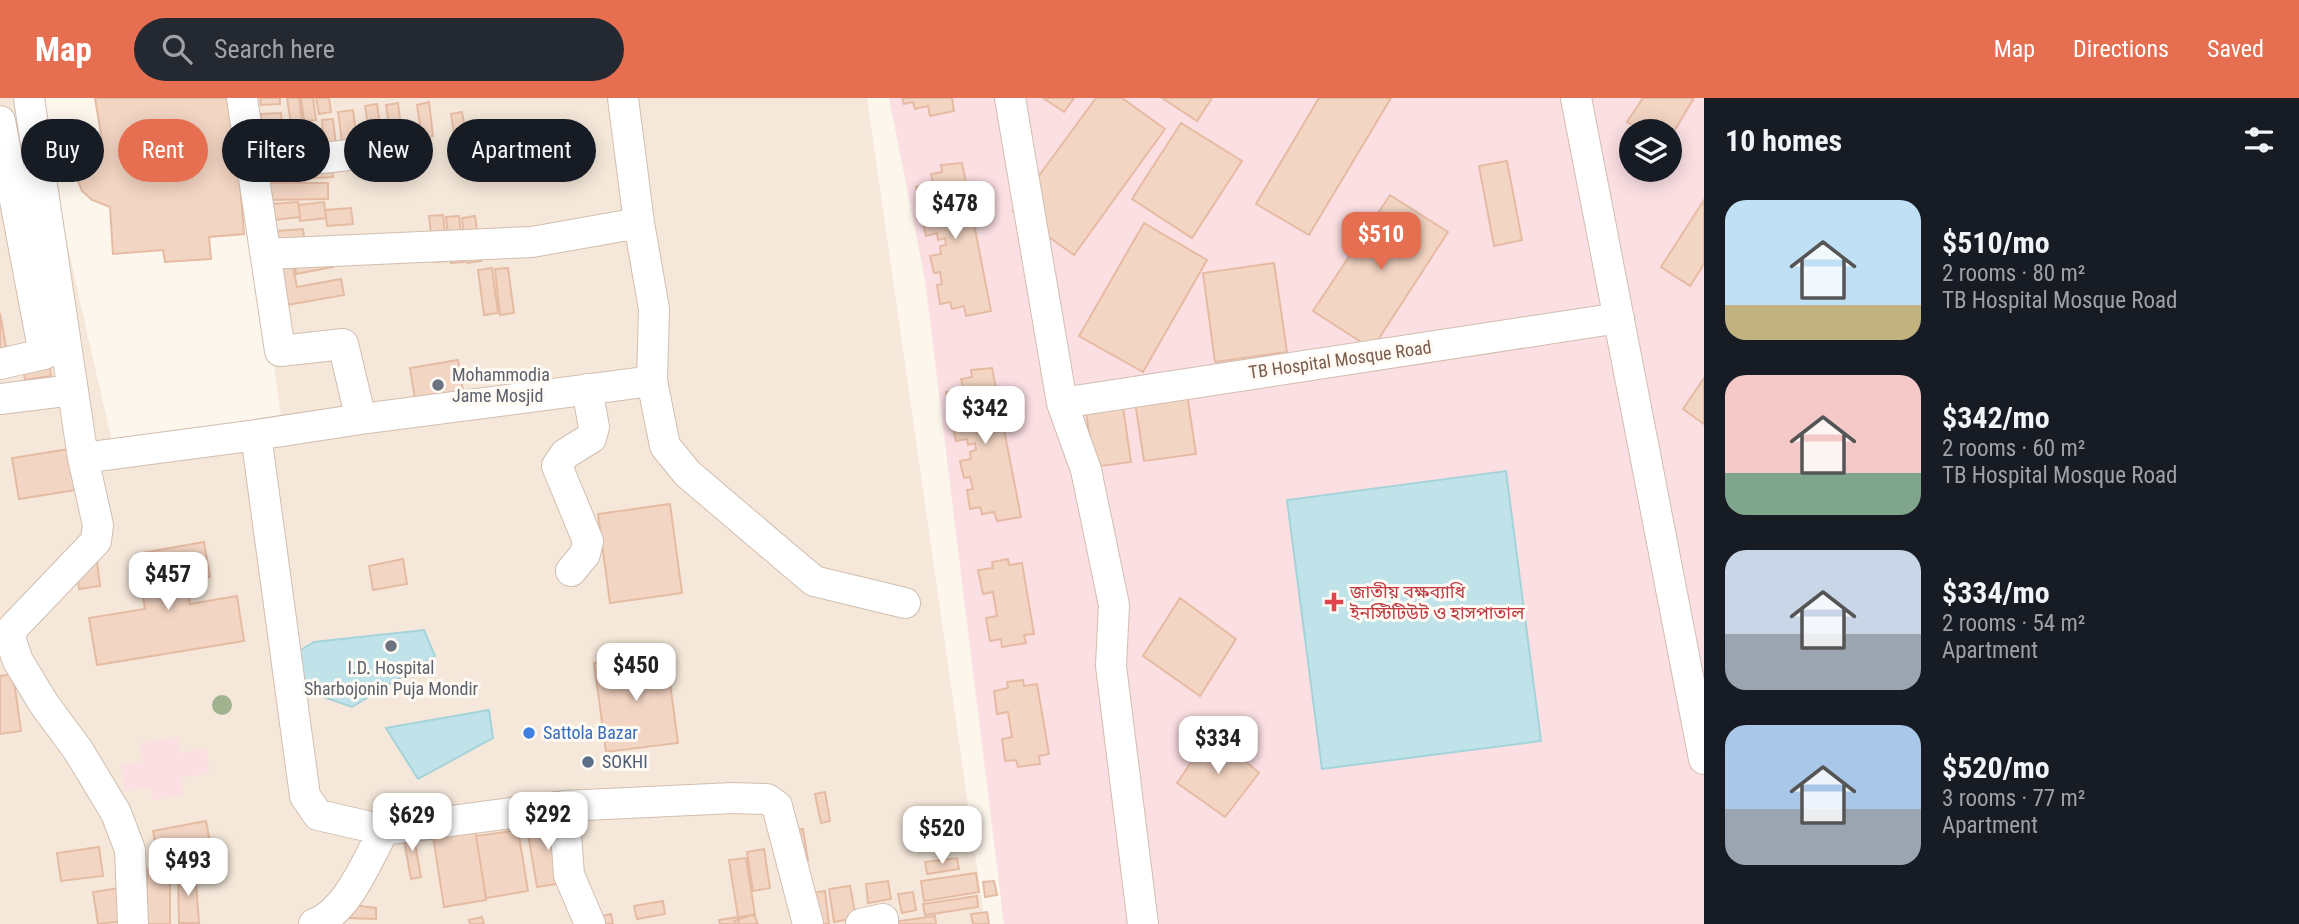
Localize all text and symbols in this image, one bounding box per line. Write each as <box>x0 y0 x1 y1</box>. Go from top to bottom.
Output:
search box <box>134 18 624 81</box>
text: Map <box>35 30 92 69</box>
icon: search <box>158 30 196 68</box>
text: Search here <box>214 34 335 64</box>
text: Map <box>1994 35 2035 63</box>
text: Directions <box>2073 35 2169 63</box>
text: Saved <box>2207 35 2264 63</box>
chip: Buy <box>21 119 104 182</box>
chip: Rent <box>118 119 208 182</box>
chip: Filters <box>222 119 330 182</box>
chip: New <box>344 119 433 182</box>
chip: Apartment <box>447 119 596 182</box>
map controls <box>1619 119 1682 182</box>
button: layers <box>1619 119 1682 182</box>
icon: filters <box>2240 121 2278 159</box>
text: 10 homes <box>1725 123 1842 158</box>
pin: $478 <box>914 181 996 241</box>
text: $478 <box>932 190 978 217</box>
pin: $510 <box>1340 212 1422 272</box>
text: $510 <box>1358 221 1404 248</box>
text: $510/mo <box>1942 225 2050 260</box>
icon: home <box>1781 228 1865 312</box>
text: 2 rooms · 80 m² <box>1942 260 2085 287</box>
text: TB Hospital Mosque Road <box>1942 287 2177 314</box>
street label: TB Hospital Mosque Road <box>1247 336 1433 383</box>
place label: Mohammodia Jame Mosjid <box>452 364 550 406</box>
marker: Mohammodia Jame Mosjid <box>430 377 446 393</box>
pin: $342 <box>944 386 1026 446</box>
text: $342 <box>962 395 1008 422</box>
text: $342/mo <box>1942 400 2050 435</box>
icon: home <box>1781 403 1865 487</box>
text: 2 rooms · 60 m² <box>1942 435 2085 462</box>
text: TB Hospital Mosque Road <box>1942 462 2177 489</box>
pin: $457 <box>127 552 209 612</box>
text: $457 <box>145 561 191 588</box>
text: $334/mo <box>1942 575 2050 610</box>
icon: home <box>1781 578 1865 662</box>
place label: জাতীয় বক্ষব্যাধি ইনস্টিটিউট ও হাসপাতাল <box>1349 581 1525 623</box>
marker: জাতীয় বক্ষব্যাধি ইনস্টিটিউট ও হাসপাতাল <box>1324 592 1344 612</box>
text: 2 rooms · 54 m² <box>1942 610 2085 637</box>
text: Apartment <box>1942 637 2038 664</box>
marker: I.D. Hospital Sharbojonin Puja Mondir <box>383 638 399 654</box>
pin: $450 <box>595 644 677 703</box>
text: $450 <box>613 652 659 679</box>
place label: I.D. Hospital Sharbojonin Puja Mondir <box>304 657 479 699</box>
pin: $334 <box>1177 716 1259 776</box>
place label: Sattola Bazar <box>543 722 638 743</box>
marker: Sattola Bazar <box>521 725 537 741</box>
text: $334 <box>1195 725 1241 752</box>
text: $520/mo <box>1942 750 2050 785</box>
place label: SOKHI <box>602 751 648 772</box>
icon: home <box>1781 753 1865 837</box>
marker: SOKHI <box>580 754 596 770</box>
text: 3 rooms · 77 m² <box>1942 785 2085 812</box>
pin: $292 <box>507 792 589 852</box>
pin: $629 <box>371 794 453 853</box>
text: $292 <box>525 801 571 828</box>
text: $629 <box>389 802 435 829</box>
pin: $520 <box>901 806 983 866</box>
text: Apartment <box>1942 812 2038 839</box>
text: $520 <box>919 815 965 842</box>
pin: $493 <box>147 838 229 898</box>
text: $493 <box>165 847 211 874</box>

